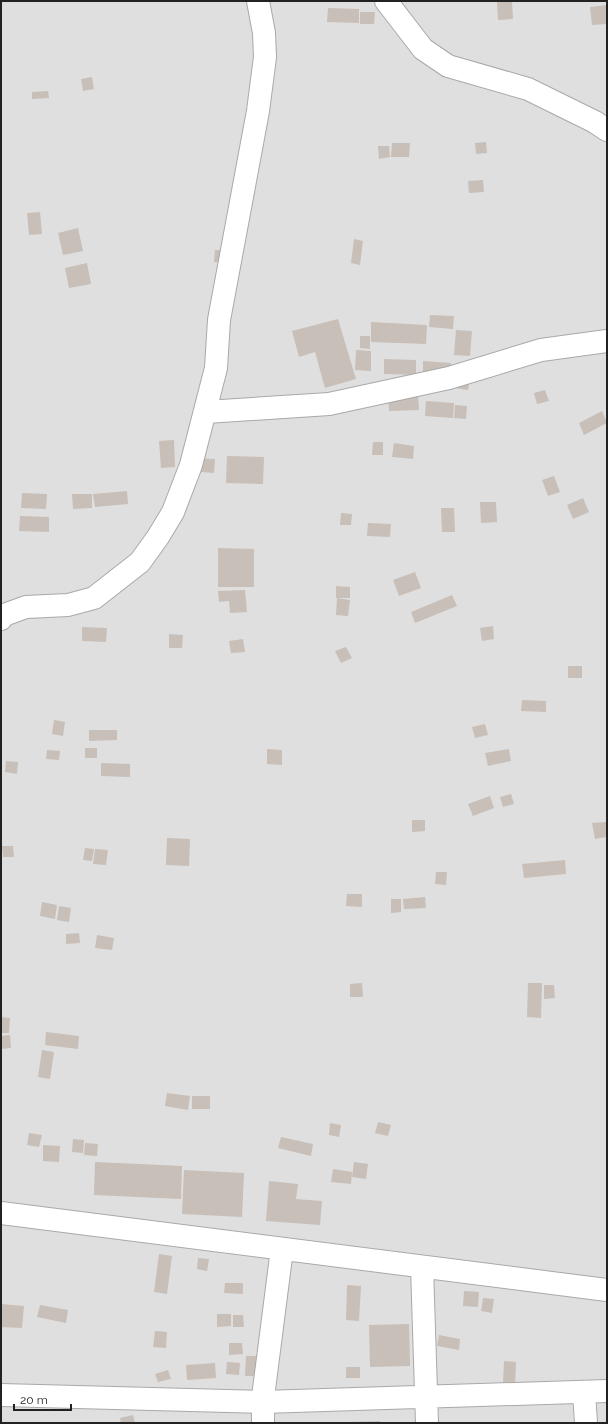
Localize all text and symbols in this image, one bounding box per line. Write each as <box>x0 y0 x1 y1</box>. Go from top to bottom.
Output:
scale bar <box>14 1386 71 1412</box>
text: 20 m <box>20 1393 48 1407</box>

